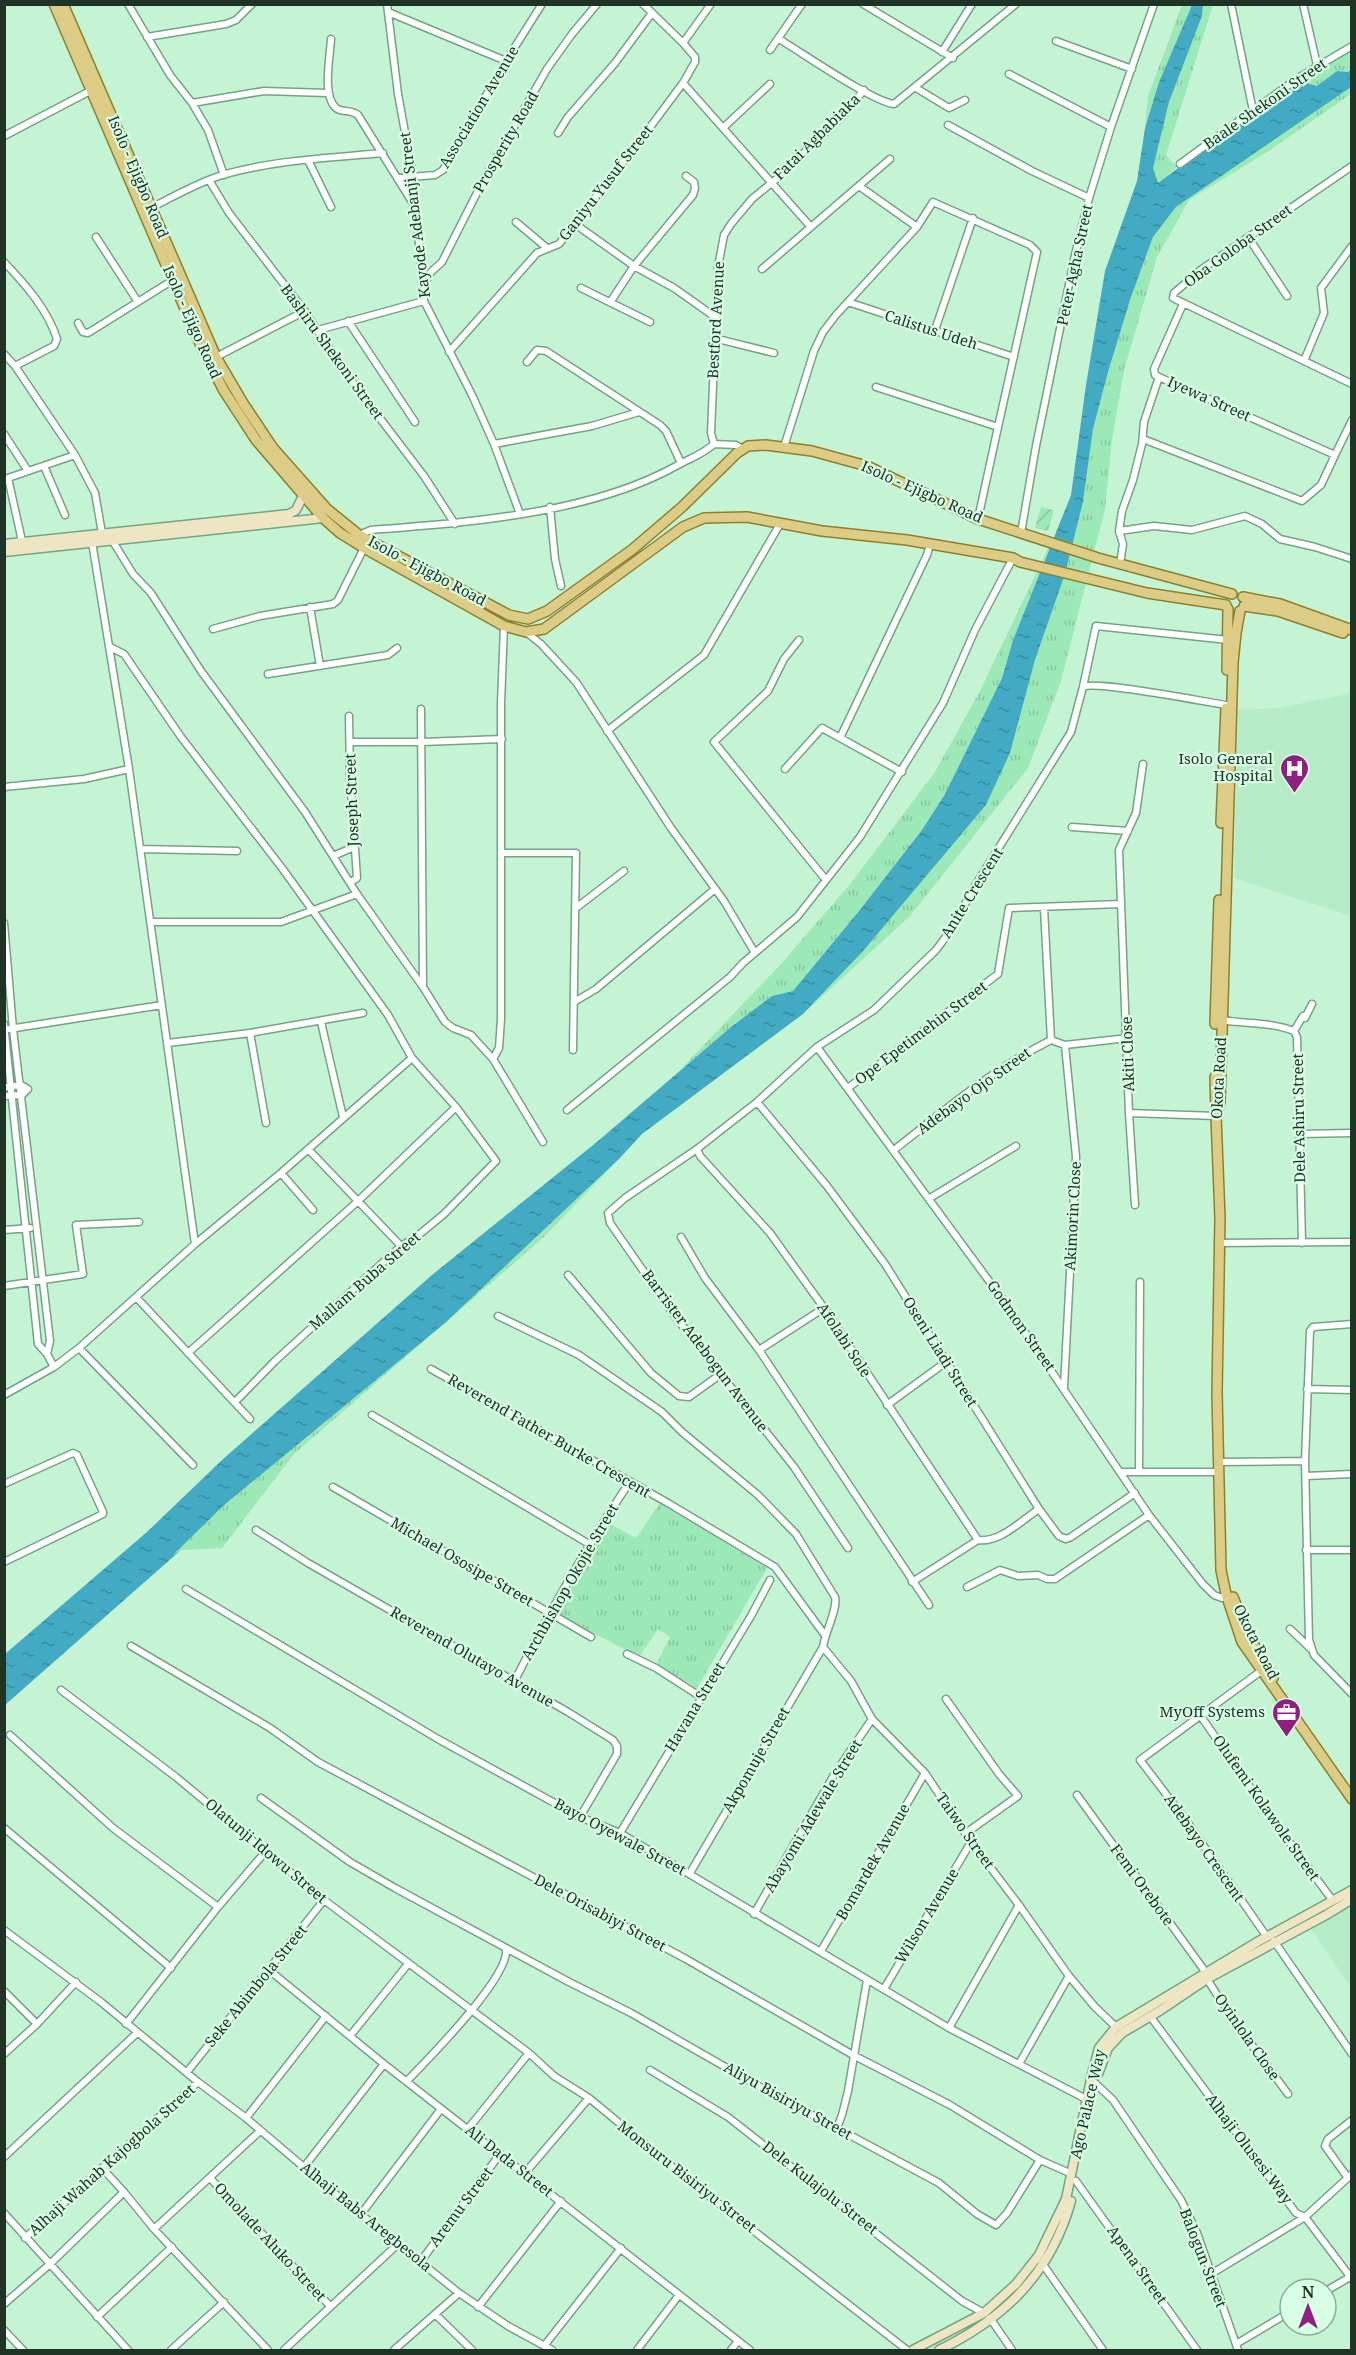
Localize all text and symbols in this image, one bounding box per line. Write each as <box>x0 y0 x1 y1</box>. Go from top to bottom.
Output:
street label: Association Avenue <box>434 42 523 171</box>
street label: Baale Shekoni Street <box>1199 53 1330 153</box>
street label: Prosperity Road <box>468 87 542 196</box>
street label: Fatai Agbabiaka <box>769 89 864 184</box>
street label: Isolo - Ejigbo Road <box>104 112 174 241</box>
street label: Ganiyu Yusuf Street <box>554 120 657 244</box>
street label: Kayode Adebanji Street <box>394 131 434 299</box>
street label: Oba Goloba Street <box>1179 199 1295 291</box>
street label: Peter Agha Street <box>1051 202 1097 327</box>
street label: Bestford Avenue <box>702 261 728 379</box>
street label: Isolo - Ejigo Road <box>159 262 227 381</box>
street label: Bashiru Shekoni Street <box>277 280 389 423</box>
street label: Calistus Udeh <box>882 305 981 354</box>
street label: Iyewa Street <box>1165 371 1254 425</box>
street label: Isolo - Ejigbo Road <box>858 455 986 527</box>
street label: Isolo - Ejigbo Road <box>365 530 490 610</box>
place label: Isolo General Hospital <box>1179 748 1273 785</box>
hospital icon: Isolo General Hospital <box>1278 752 1310 794</box>
street label: Joseph Street <box>339 753 363 848</box>
street label: Anite Crescent <box>935 843 1007 942</box>
street label: Ope Epetimehin Street <box>850 976 991 1089</box>
street label: Akiti Close <box>1116 1016 1138 1092</box>
street label: Okota Road <box>1206 1036 1230 1119</box>
street label: Adebayo Ojo Street <box>913 1042 1034 1138</box>
street label: Dele Ashiru Street <box>1287 1053 1309 1183</box>
street label: Akimorin Close <box>1059 1161 1085 1271</box>
street label: Mallam Buba Street <box>305 1226 424 1334</box>
street label: Barrister Adebogun Avenue <box>638 1265 773 1436</box>
street label: Godmon Street <box>983 1276 1061 1375</box>
street label: Oseni Liadi Street <box>899 1292 983 1410</box>
street label: Afolabi Sole <box>813 1298 876 1381</box>
street label: Reverend Father Burke Crescent <box>444 1369 655 1502</box>
street label: Archbishop Okojie Street <box>516 1499 622 1664</box>
street label: Michael Ososipe Street <box>387 1512 538 1610</box>
street label: Okota Road <box>1229 1600 1284 1683</box>
street label: Reverend Olutayo Avenue <box>387 1601 558 1711</box>
street label: Havana Street <box>659 1658 729 1755</box>
office icon: MyOff Systems <box>1270 1696 1302 1738</box>
place label: MyOff Systems <box>1159 1701 1265 1721</box>
street label: Akpomuje Street <box>717 1703 794 1816</box>
street label: Olufemi Kolawole Street <box>1209 1731 1325 1884</box>
street label: Abayomi Adewale Street <box>758 1735 866 1896</box>
street label: Taiwo Street <box>932 1788 1000 1873</box>
street label: Adebayo Crescent <box>1160 1790 1250 1905</box>
street label: Olatunji Idowu Street <box>201 1793 332 1907</box>
street label: Bayo Oyewale Street <box>551 1793 690 1879</box>
street label: Bomardek Avenue <box>831 1799 914 1924</box>
street label: Femi Orebote <box>1106 1839 1179 1929</box>
street label: Wilson Avenue <box>890 1864 962 1967</box>
street label: Dele Orisabiyi Street <box>531 1869 670 1955</box>
street label: Seke Abimbola Street <box>200 1920 311 2051</box>
street label: Oyinlola Close <box>1210 1989 1285 2084</box>
street label: Ago Palace Way <box>1065 2046 1109 2161</box>
street label: Aliyu Bisiriyu Street <box>721 2057 856 2144</box>
street label: Alhaji Wahab Kajogbola Street <box>24 2079 199 2239</box>
street label: Alhaji Olusesi Way <box>1202 2089 1298 2208</box>
street label: Monsuru Bisiriyu Street <box>614 2116 761 2237</box>
street label: Ali Dada Street <box>461 2119 558 2201</box>
street label: Dele Kulajolu Street <box>759 2136 882 2239</box>
street label: Alhaji Babs Aregbesola <box>297 2157 437 2276</box>
street label: Aremu Street <box>424 2162 497 2250</box>
street label: Omolade Aluko Street <box>210 2178 331 2305</box>
street label: Balogun Street <box>1176 2205 1232 2310</box>
street label: Apena Street <box>1103 2221 1172 2308</box>
north arrow <box>1278 2277 1338 2337</box>
text: N <box>1302 2281 1315 2303</box>

